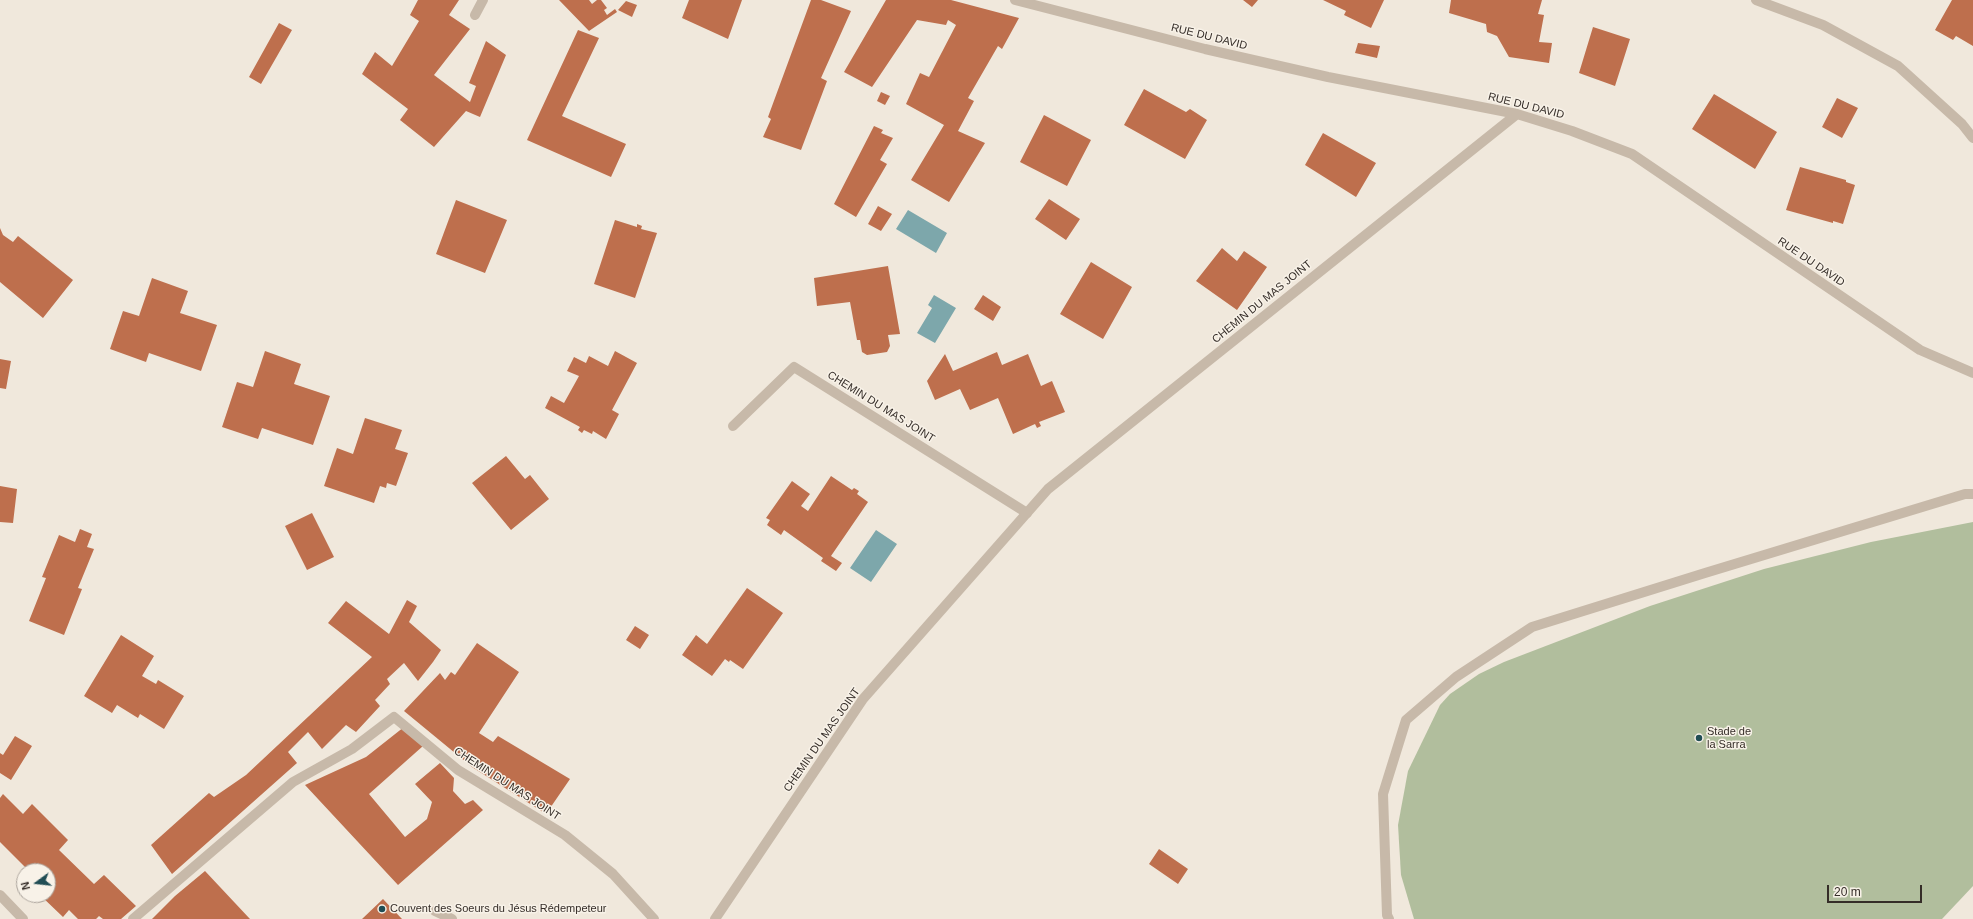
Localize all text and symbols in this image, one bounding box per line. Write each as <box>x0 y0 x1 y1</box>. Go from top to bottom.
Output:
street label: RUE DU DAVID <box>1170 21 1248 53</box>
street label: RUE DU DAVID <box>1487 90 1565 122</box>
street label: RUE DU DAVID <box>1775 235 1847 289</box>
street label: CHEMIN DU MAS JOINT <box>1210 258 1314 346</box>
street label: CHEMIN DU MAS JOINT <box>825 369 937 445</box>
street label: CHEMIN DU MAS JOINT <box>781 685 863 795</box>
place label: Stade de la Sarra <box>1707 725 1751 751</box>
marker: Stade de la Sarra <box>1694 733 1704 743</box>
street label: CHEMIN DU MAS JOINT <box>451 745 563 823</box>
north arrow <box>16 863 56 903</box>
scale bar <box>1829 877 1924 903</box>
text: N <box>19 880 32 891</box>
text: 20 m <box>1834 885 1861 899</box>
place label: Couvent des Soeurs du Jésus Rédempeteur <box>390 902 606 916</box>
marker: Couvent des Soeurs du Jésus Rédempeteur <box>377 904 387 914</box>

